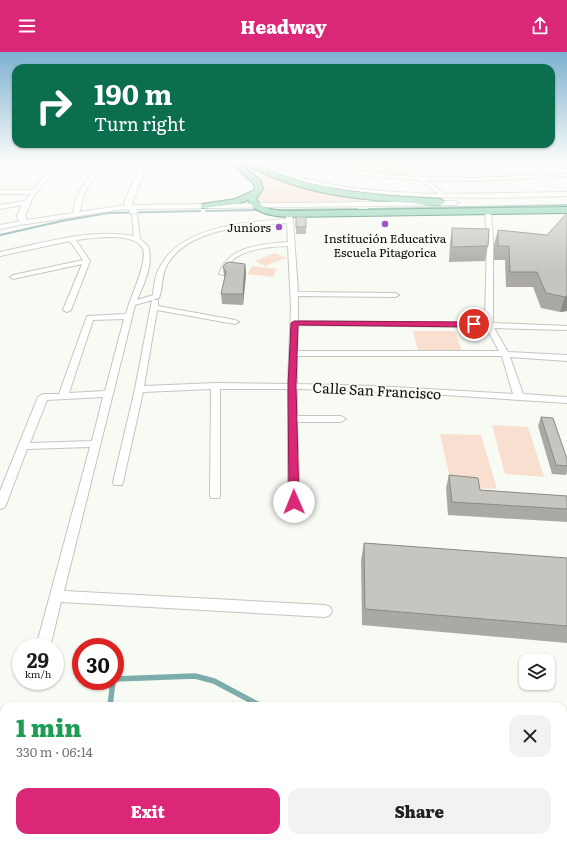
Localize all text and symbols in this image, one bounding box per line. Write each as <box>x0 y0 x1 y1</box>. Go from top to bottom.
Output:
text: Headway <box>240 13 327 40</box>
icon: menu <box>16 15 38 37</box>
icon: share <box>529 15 551 37</box>
text: 190 m <box>94 72 172 114</box>
icon: right <box>28 80 80 132</box>
text: Turn right <box>94 110 185 137</box>
place label: Juniors <box>227 218 272 236</box>
marker: Institución Educativa Escuela Pitagorica <box>380 219 390 229</box>
marker: Juniors <box>274 222 284 232</box>
place label: Institución Educativa Escuela Pitagorica <box>324 229 447 261</box>
pin <box>457 307 491 341</box>
icon: arrive <box>463 313 485 335</box>
street label: Calle San Francisco <box>312 377 442 403</box>
position arrow <box>273 481 315 523</box>
speed limit sign: 30 <box>72 638 124 690</box>
text: 29 <box>27 644 49 674</box>
map controls <box>519 654 555 690</box>
button: layers <box>519 654 555 690</box>
text: km/h <box>25 666 51 681</box>
text: 1 min <box>16 709 81 744</box>
button: close <box>509 715 551 757</box>
text: 330 m · 06:14 <box>16 742 93 761</box>
button: Exit <box>16 788 280 834</box>
button: Share <box>288 788 551 834</box>

